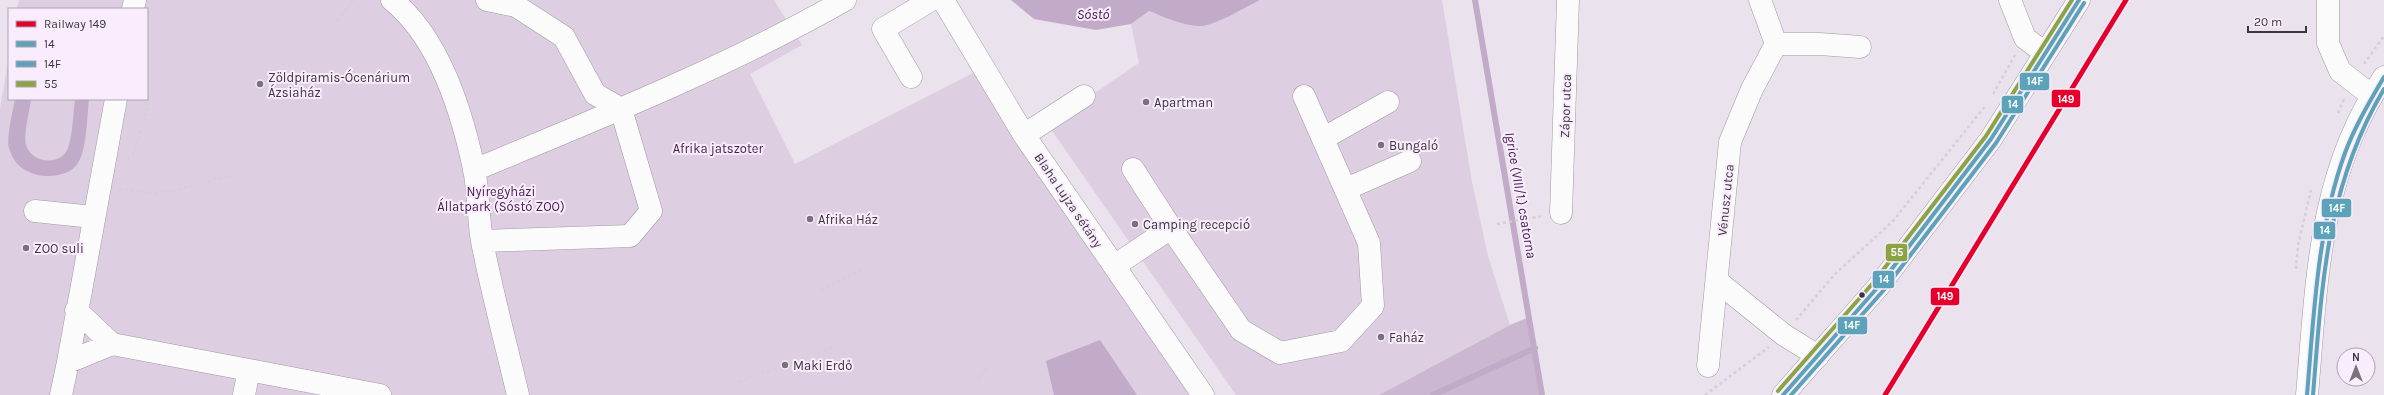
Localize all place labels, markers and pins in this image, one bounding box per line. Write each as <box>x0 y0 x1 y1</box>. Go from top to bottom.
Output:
place label: Zöldpiramis-Ócenárium Ázsiaház <box>268 69 410 100</box>
marker: Zöldpiramis-Ócenárium Ázsiaház <box>255 79 265 89</box>
place label: Apartman <box>1154 95 1213 110</box>
marker: Apartman <box>1141 97 1151 107</box>
place label: Bungaló <box>1389 138 1438 153</box>
marker: Bungaló <box>1376 140 1386 150</box>
place label: Afrika Ház <box>818 212 878 227</box>
marker: Afrika Ház <box>805 214 815 224</box>
place label: Camping recepció <box>1143 217 1250 232</box>
marker: Camping recepció <box>1130 219 1140 229</box>
place label: ZOO suli <box>34 241 84 256</box>
marker: ZOO suli <box>21 243 31 253</box>
unlabelled marker <box>1857 290 1867 300</box>
place label: Faház <box>1389 330 1424 345</box>
marker: Faház <box>1376 332 1386 342</box>
place label: Maki Erdő <box>793 358 852 373</box>
marker: Maki Erdő <box>780 360 790 370</box>

